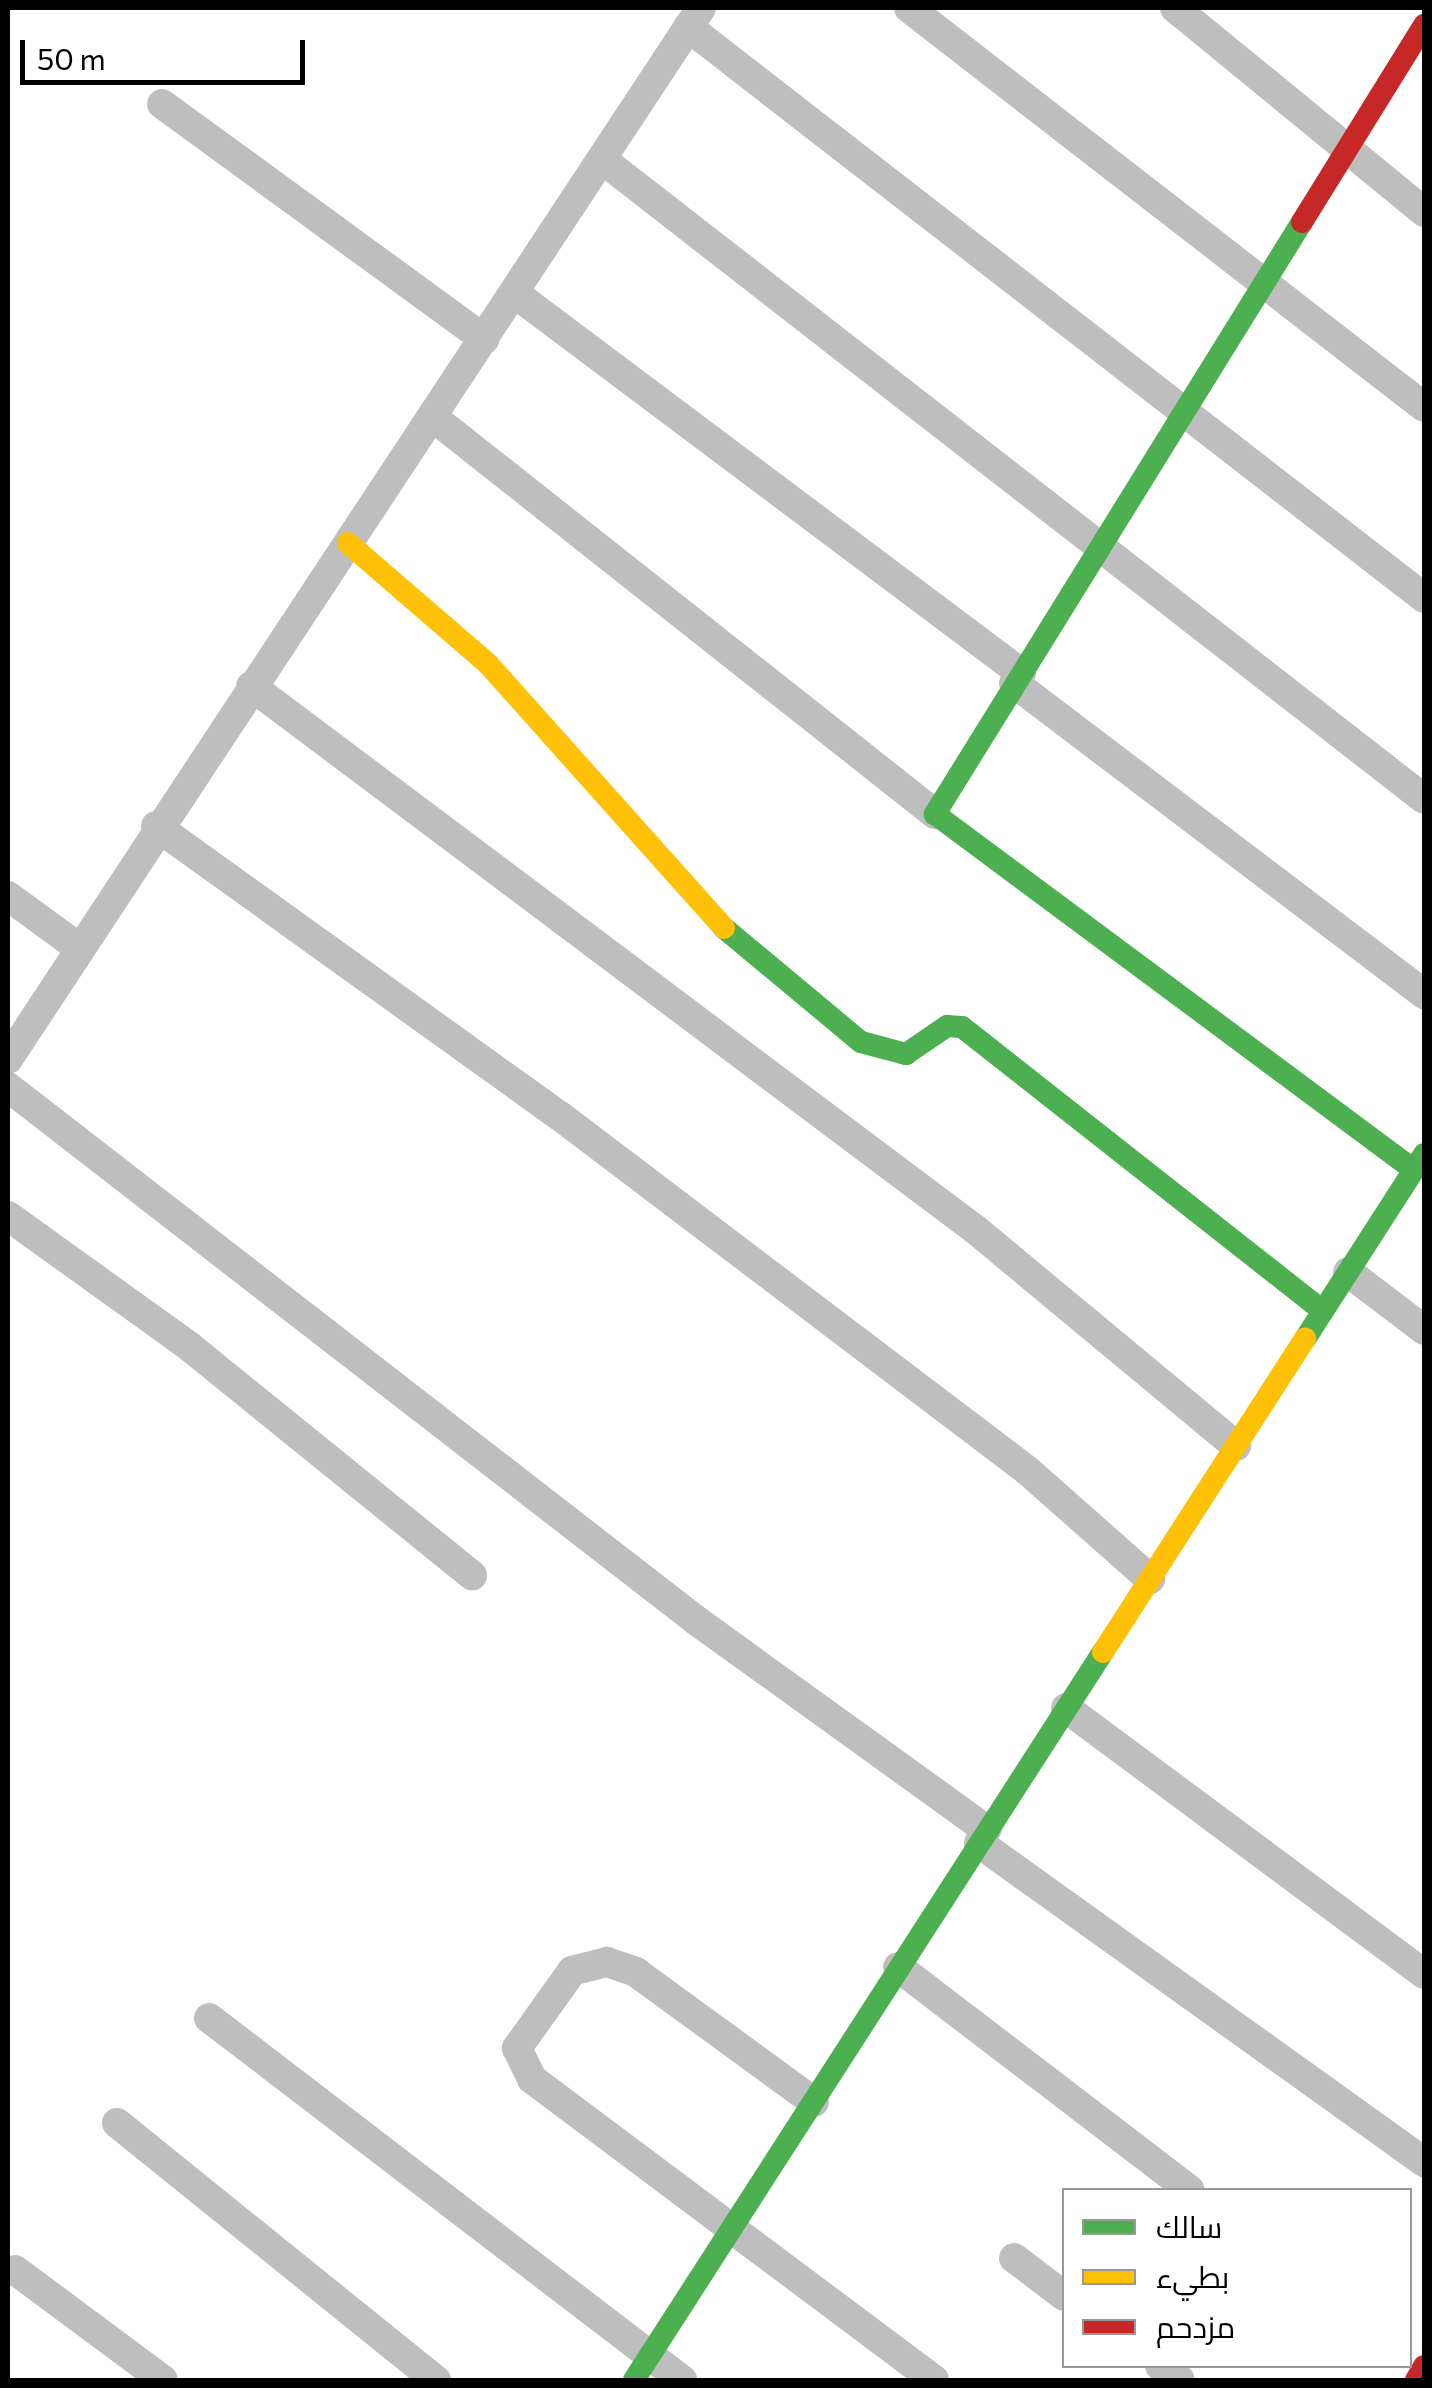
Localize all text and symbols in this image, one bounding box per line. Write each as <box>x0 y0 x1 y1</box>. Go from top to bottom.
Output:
scale bar <box>25 20 310 82</box>
text: 50 m <box>37 39 106 76</box>
legend <box>1062 2188 1412 2368</box>
text: سالك <box>1156 2207 1222 2244</box>
text: بطيء <box>1156 2257 1229 2294</box>
text: مزدحم <box>1156 2307 1235 2344</box>

